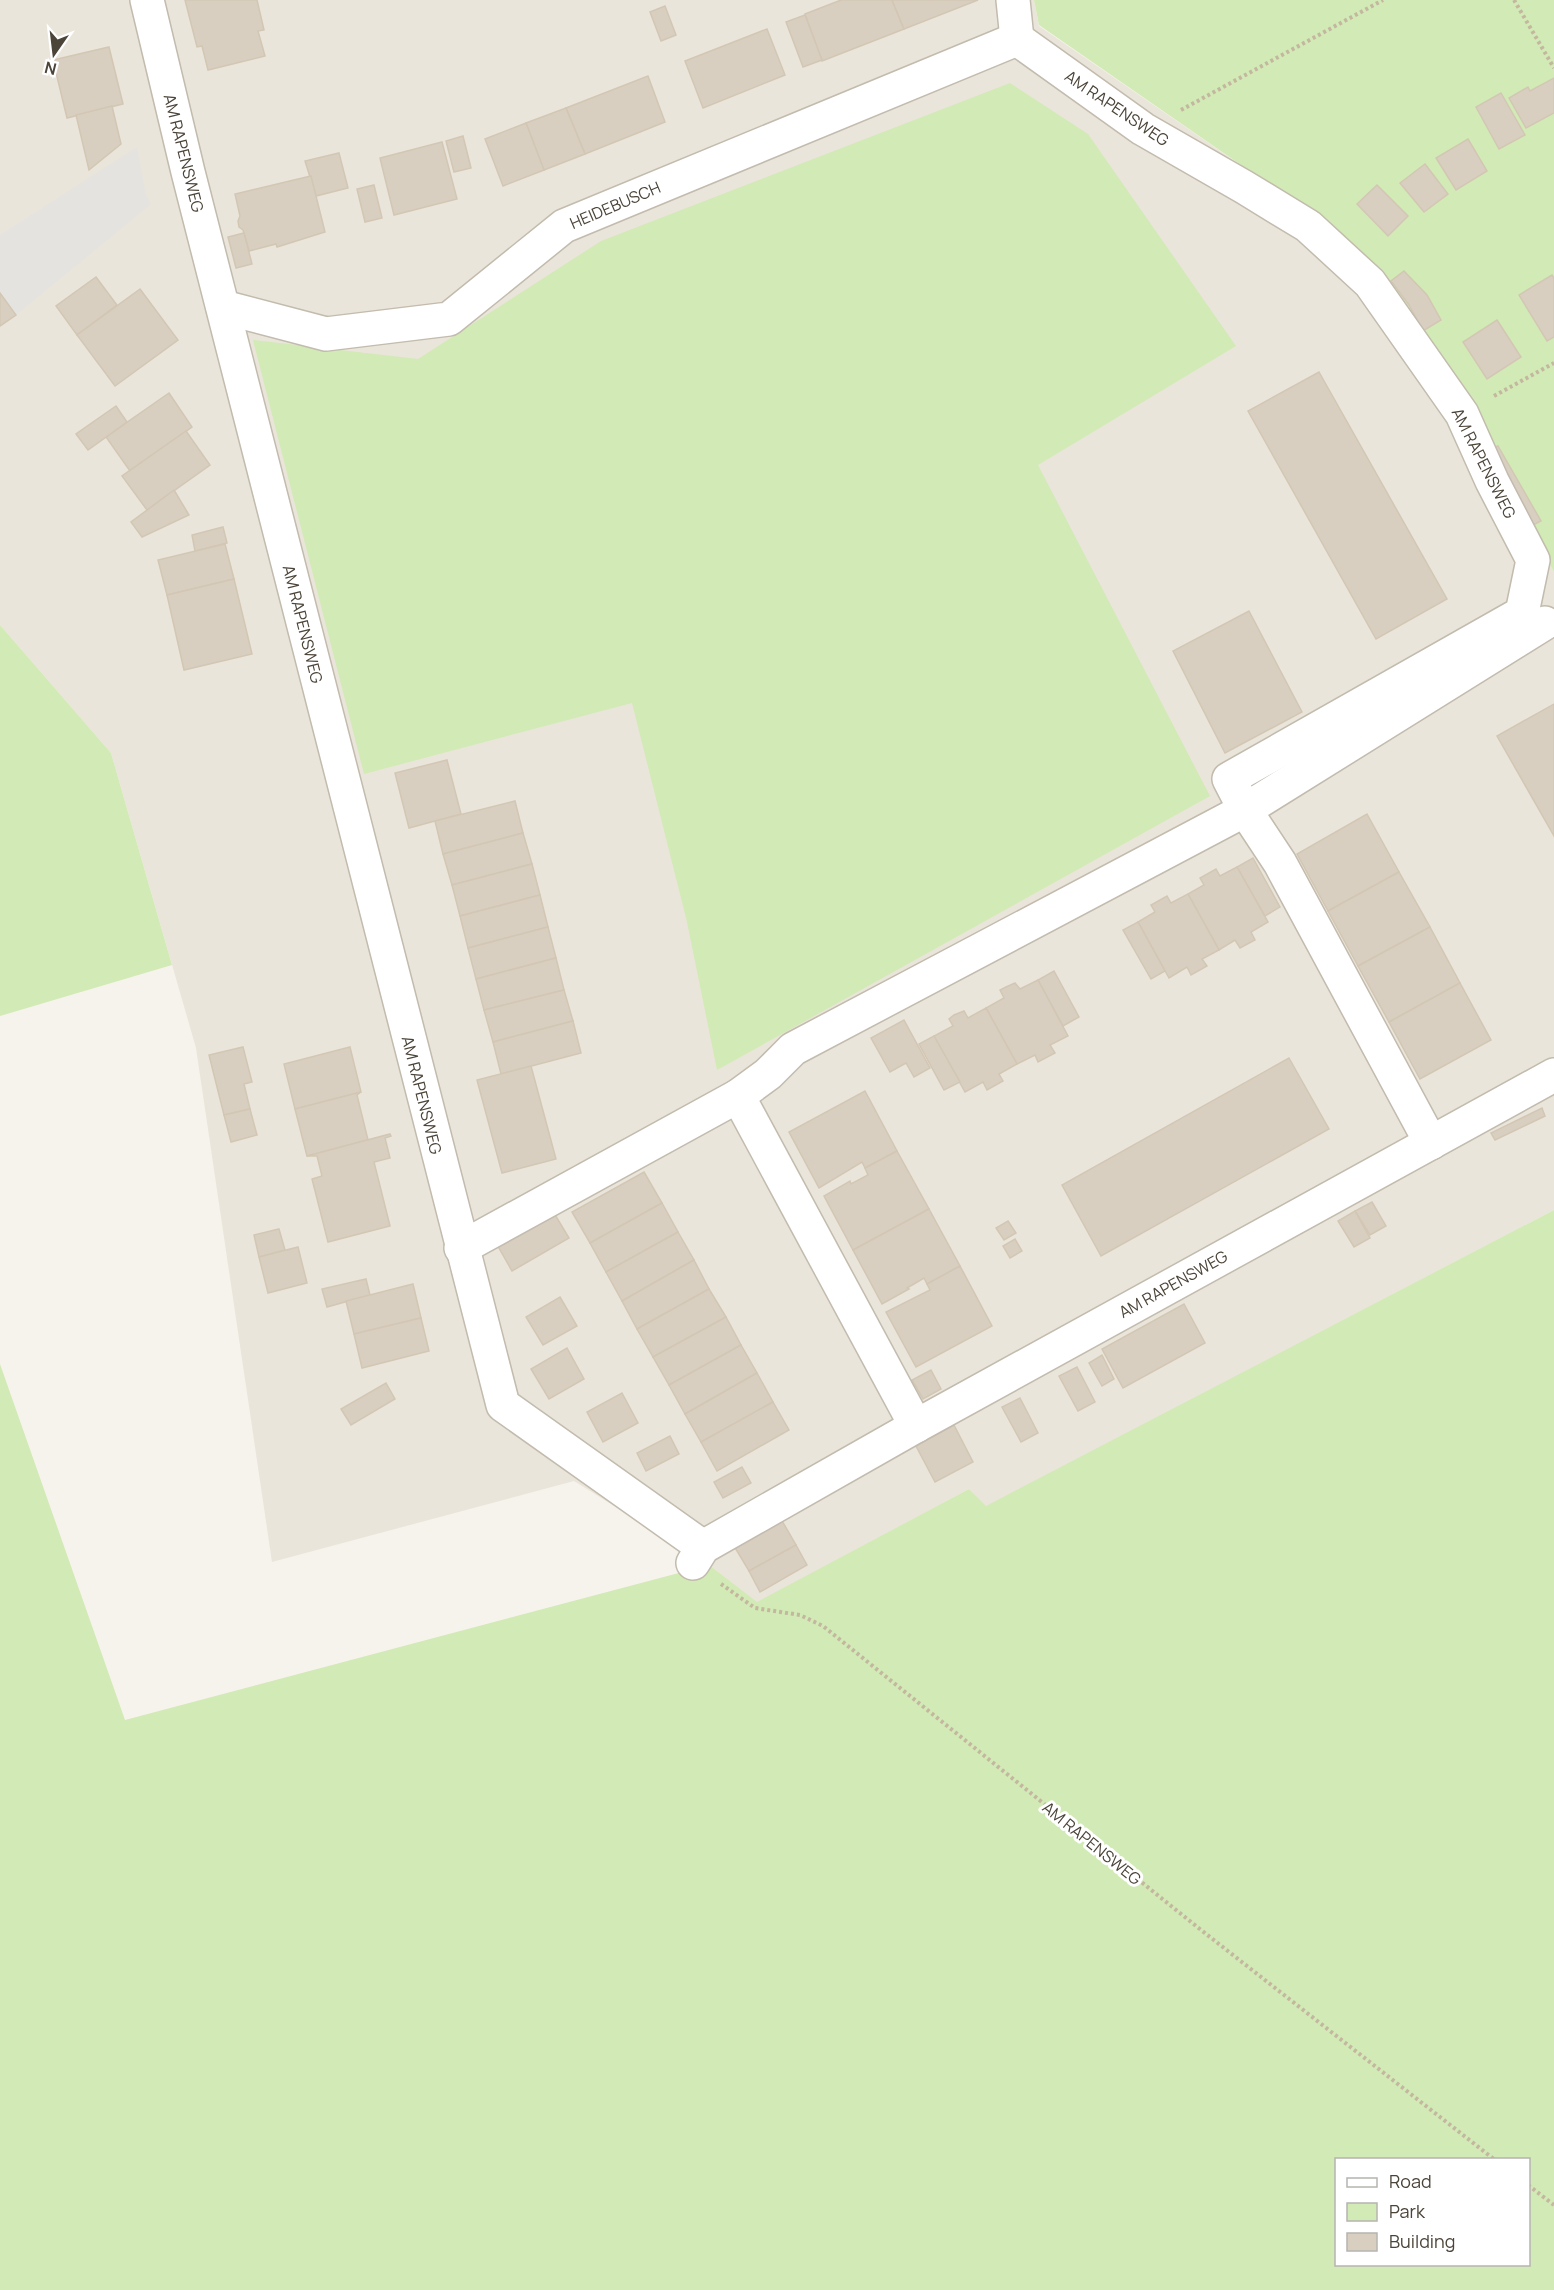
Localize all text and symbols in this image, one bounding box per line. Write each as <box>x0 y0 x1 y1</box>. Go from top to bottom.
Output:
north arrow <box>24 24 84 84</box>
text: N <box>42 56 59 81</box>
street label: AM RAPENSWEG <box>1061 65 1173 151</box>
street label: AM RAPENSWEG <box>159 92 209 214</box>
street label: HEIDEBUSCH <box>566 176 664 234</box>
street label: AM RAPENSWEG <box>1447 404 1521 522</box>
street label: AM RAPENSWEG <box>278 563 328 685</box>
street label: AM RAPENSWEG <box>397 1034 447 1156</box>
street label: AM RAPENSWEG <box>1115 1245 1231 1323</box>
street label: AM RAPENSWEG <box>1038 1796 1146 1890</box>
legend <box>1335 2158 1530 2266</box>
text: Road <box>1389 2169 1432 2193</box>
text: Park <box>1389 2199 1426 2223</box>
text: Building <box>1389 2229 1455 2253</box>

